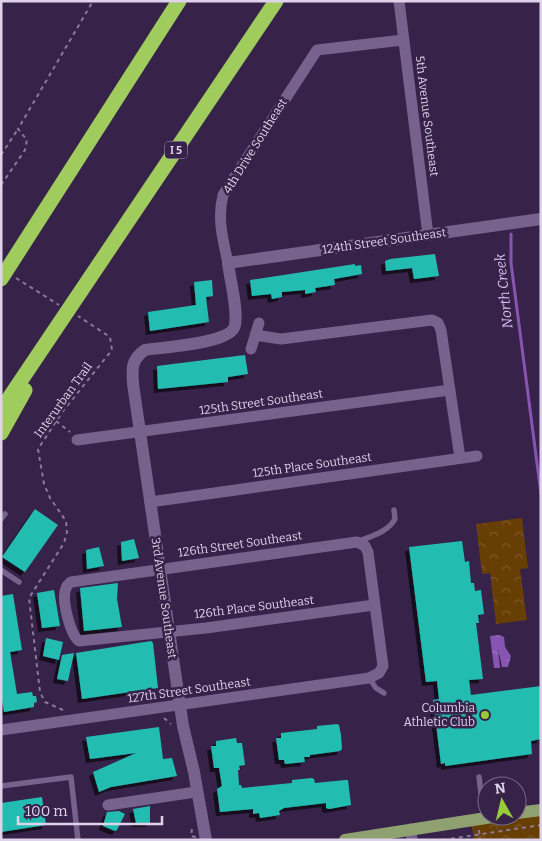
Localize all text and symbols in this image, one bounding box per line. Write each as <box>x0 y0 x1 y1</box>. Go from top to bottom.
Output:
street label: 5th Avenue Southeast <box>413 55 441 178</box>
street label: 4th Drive Southeast <box>220 95 290 196</box>
road number: I 5 <box>165 142 187 158</box>
street label: 124th Street Southeast <box>321 225 448 257</box>
water label: North Creek <box>492 252 516 329</box>
street label: Interurban Trail <box>31 359 95 440</box>
street label: 125th Street Southeast <box>198 386 324 418</box>
street label: 125th Place Southeast <box>252 450 373 480</box>
street label: 126th Street Southeast <box>177 528 304 560</box>
street label: 3rd Avenue Southeast <box>149 537 180 660</box>
street label: 126th Place Southeast <box>193 593 315 621</box>
street label: 127th Street Southeast <box>127 674 252 706</box>
place label: Columbia Athletic Club <box>403 701 475 729</box>
marker: Columbia Athletic Club <box>479 709 491 721</box>
north arrow <box>477 776 527 826</box>
text: N <box>494 779 507 798</box>
scale bar <box>18 794 161 826</box>
text: 100 m <box>25 802 68 820</box>

